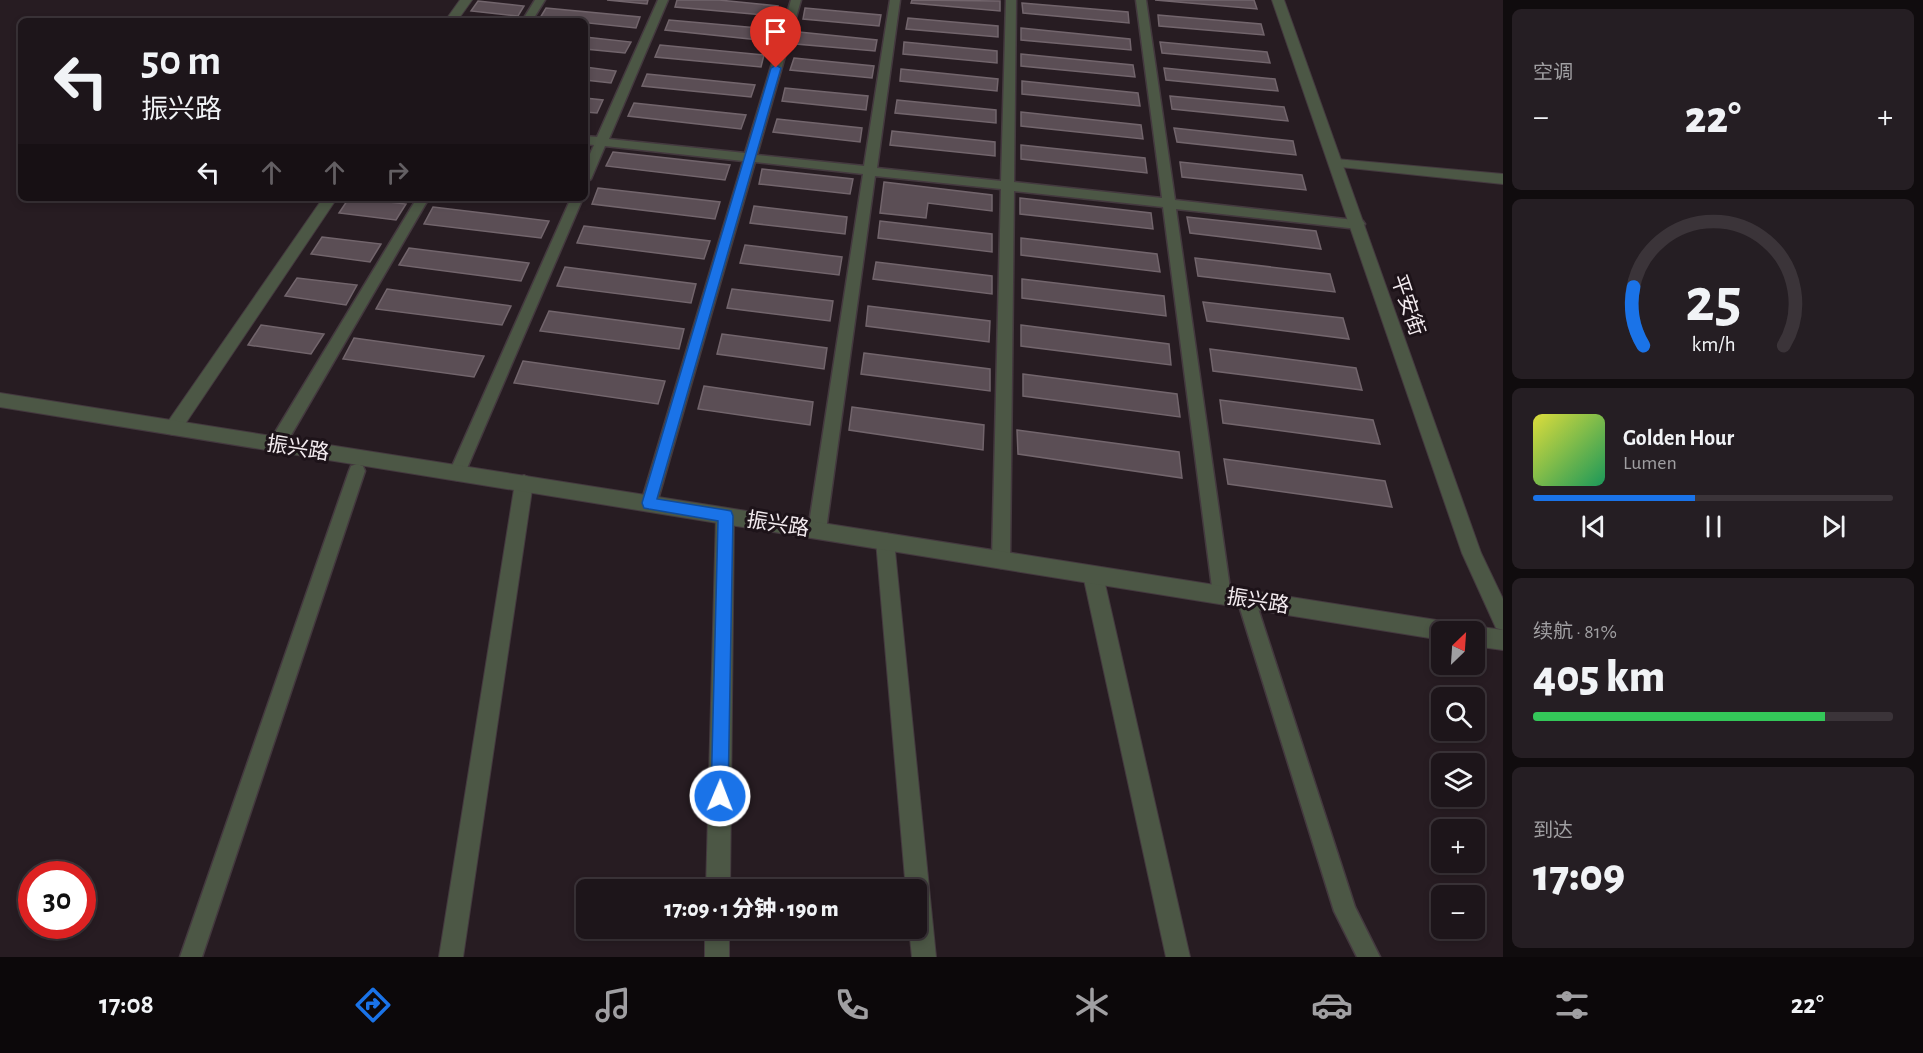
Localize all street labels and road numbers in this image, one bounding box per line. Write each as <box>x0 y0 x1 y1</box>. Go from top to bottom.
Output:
street label: 平安街 <box>1387 272 1429 338</box>
street label: 振兴路 <box>265 432 331 464</box>
street label: 振兴路 <box>745 508 811 540</box>
street label: 振兴路 <box>1225 585 1291 617</box>

